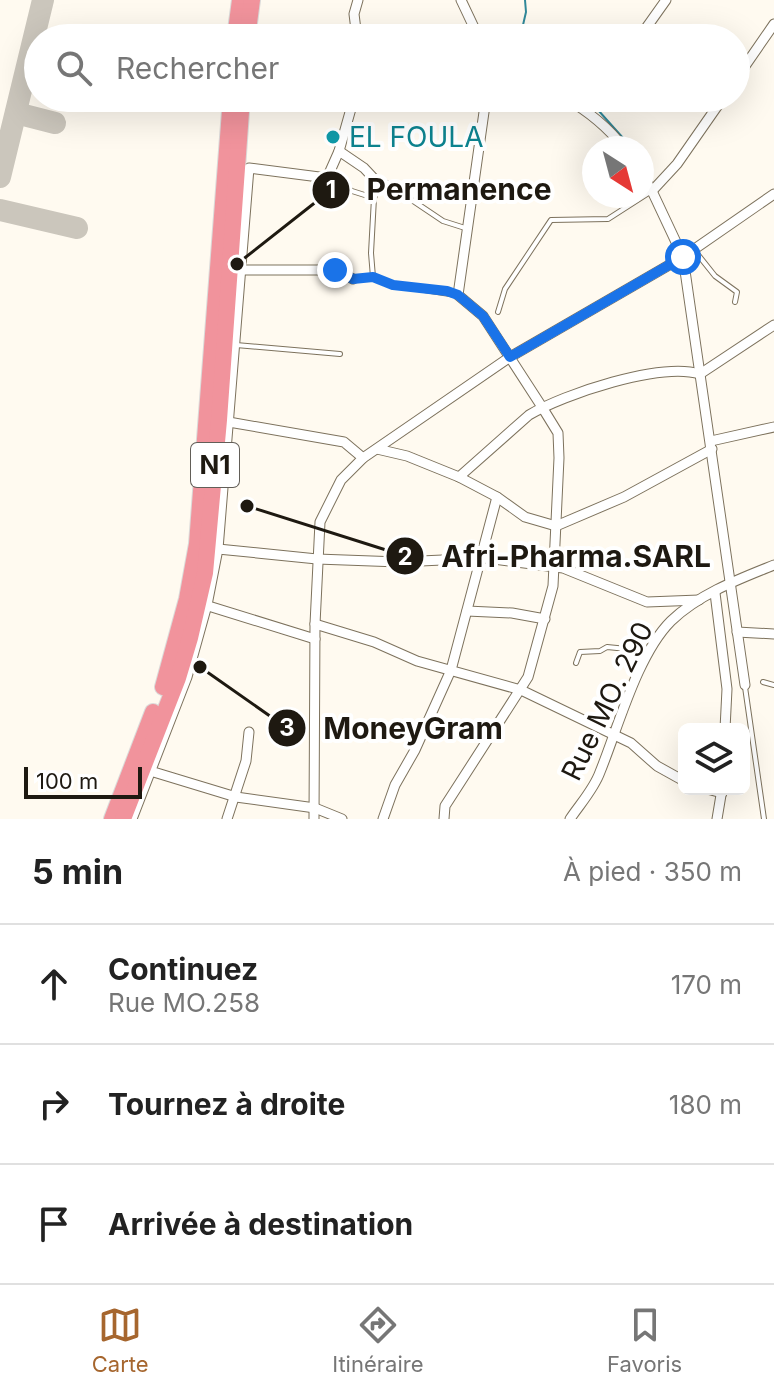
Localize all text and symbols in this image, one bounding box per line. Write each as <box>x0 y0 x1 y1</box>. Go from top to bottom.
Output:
search box <box>24 24 750 112</box>
icon: search <box>52 46 96 90</box>
text: Rechercher <box>116 50 279 86</box>
place label: EL FOULA <box>349 120 483 154</box>
marker: EL FOULA <box>324 128 342 146</box>
north arrow <box>582 136 654 208</box>
callout: Permanence <box>311 163 568 217</box>
text: Permanence <box>366 171 552 207</box>
text: 1 <box>326 175 336 204</box>
route start <box>665 239 701 275</box>
route end <box>317 252 353 288</box>
road number: N1 <box>191 443 239 487</box>
callout: Afri-Pharma.SARL <box>385 529 727 583</box>
text: Afri-Pharma.SARL <box>441 538 711 574</box>
text: 2 <box>397 542 413 571</box>
street label: Rue MO. 290 <box>554 616 660 786</box>
callout: MoneyGram <box>267 701 519 755</box>
text: MoneyGram <box>323 710 503 746</box>
text: 3 <box>279 713 295 742</box>
map controls <box>678 723 750 795</box>
button: layers <box>678 723 750 795</box>
scale bar <box>24 763 142 799</box>
text: 100 m <box>36 768 98 794</box>
text: 5 min <box>32 851 123 892</box>
text: À pied · 350 m <box>563 856 742 887</box>
text: Continuez <box>108 951 258 987</box>
icon: ahead <box>32 962 76 1006</box>
text: 170 m <box>671 969 742 1000</box>
text: Rue MO.258 <box>108 987 260 1018</box>
icon: right <box>32 1082 76 1126</box>
text: Tournez à droite <box>108 1086 345 1122</box>
text: 180 m <box>669 1089 742 1120</box>
icon: arrive <box>32 1202 76 1246</box>
text: Arrivée à destination <box>108 1206 413 1242</box>
tab: Carte <box>92 1303 149 1377</box>
tab: Itinéraire <box>332 1303 423 1377</box>
tab: Favoris <box>607 1303 682 1377</box>

